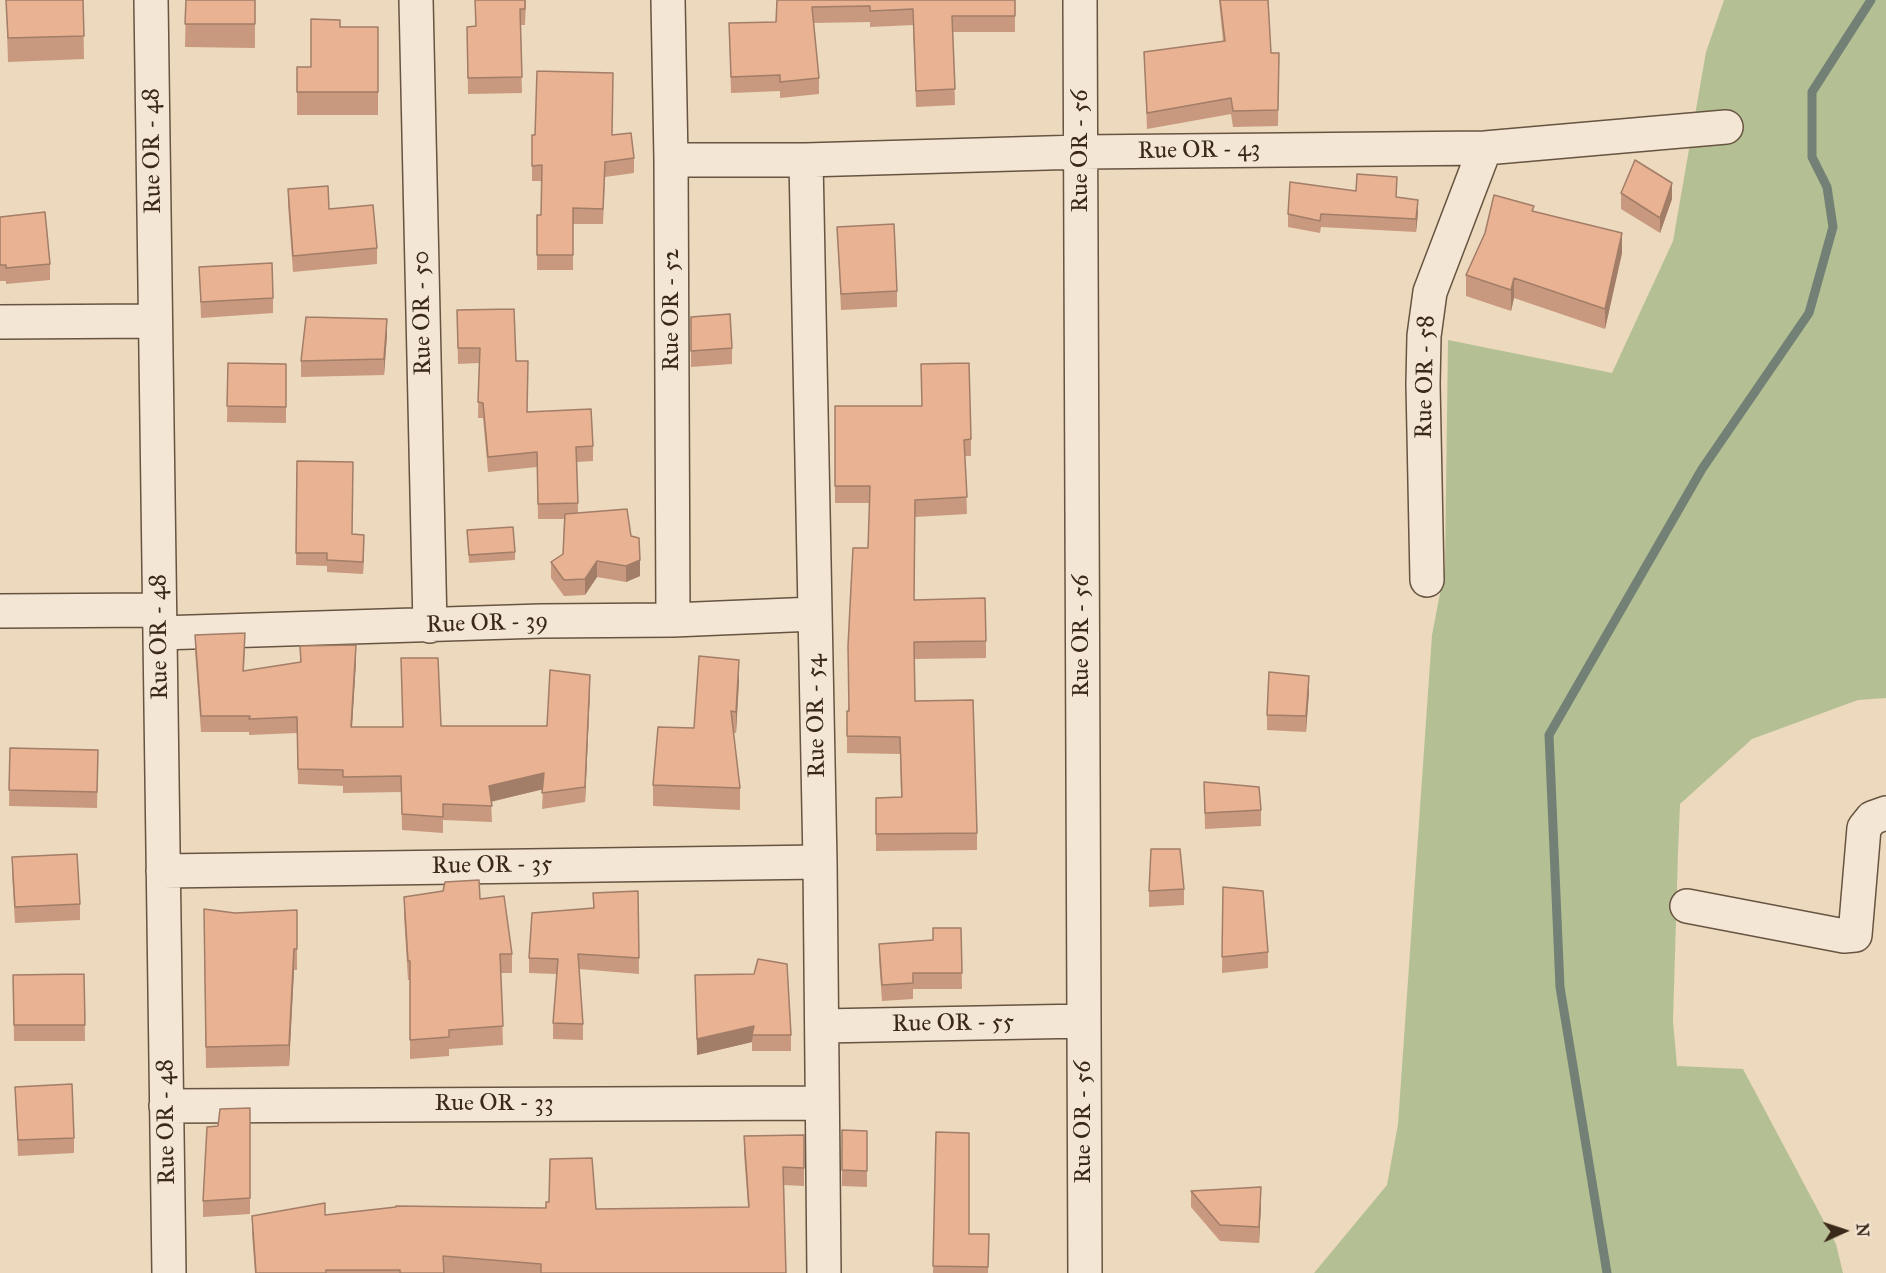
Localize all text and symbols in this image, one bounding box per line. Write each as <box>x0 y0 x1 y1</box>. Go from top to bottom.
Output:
street label: Rue OR - 48 <box>138 88 168 214</box>
street label: Rue OR - 56 <box>1067 89 1095 213</box>
street label: Rue OR - 43 <box>1137 136 1261 166</box>
street label: Rue OR - 52 <box>658 249 686 371</box>
street label: Rue OR - 50 <box>408 250 438 376</box>
street label: Rue OR - 58 <box>1411 315 1441 439</box>
street label: Rue OR - 48 <box>145 574 175 700</box>
street label: Rue OR - 56 <box>1068 574 1096 698</box>
street label: Rue OR - 39 <box>425 607 549 641</box>
street label: Rue OR - 54 <box>802 654 832 778</box>
street label: Rue OR - 35 <box>432 851 552 881</box>
street label: Rue OR - 55 <box>892 1009 1014 1039</box>
street label: Rue OR - 48 <box>152 1059 182 1185</box>
street label: Rue OR - 56 <box>1070 1060 1098 1184</box>
street label: Rue OR - 33 <box>435 1090 553 1118</box>
north arrow <box>1814 1201 1874 1261</box>
text: N <box>1853 1223 1872 1237</box>

